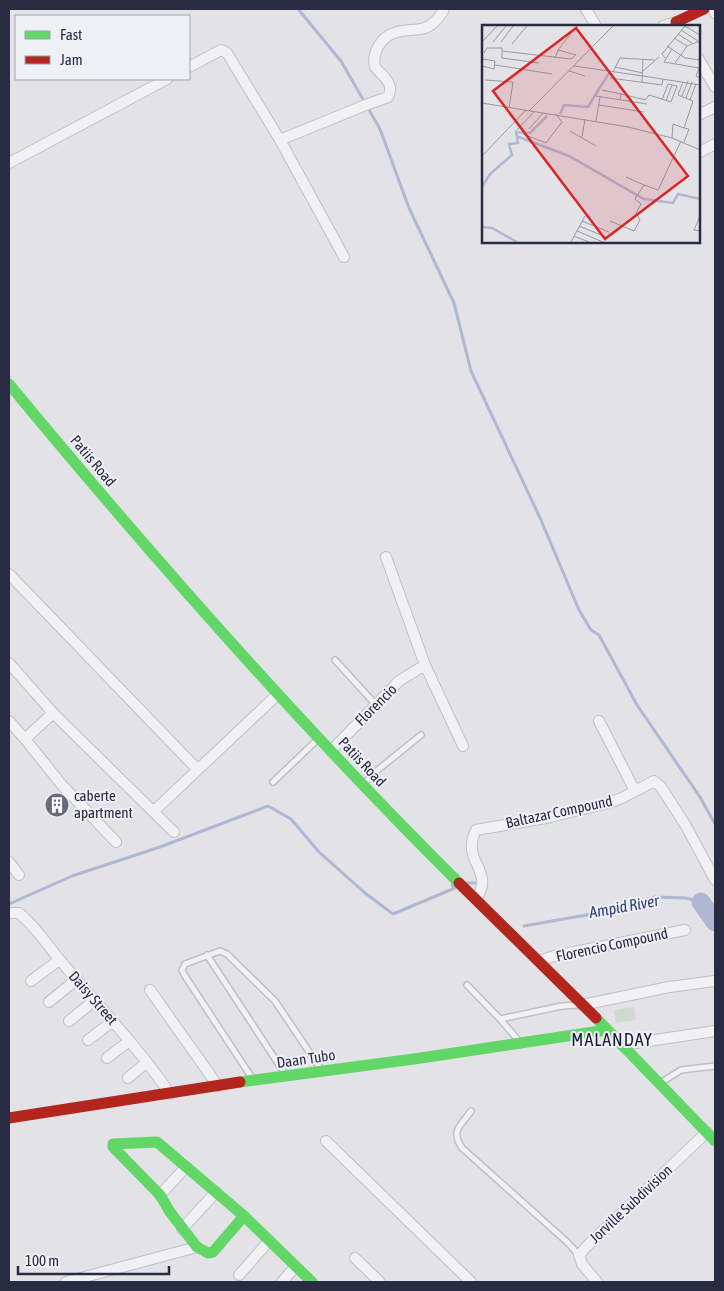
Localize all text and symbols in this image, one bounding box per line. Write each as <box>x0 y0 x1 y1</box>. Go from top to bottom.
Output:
legend <box>15 15 190 80</box>
inset map <box>482 25 699 242</box>
text: Fast <box>60 26 82 43</box>
text: Jam <box>60 51 83 68</box>
street label: Patiis Road <box>67 432 120 490</box>
street label: Florencio <box>351 680 400 729</box>
street label: Patiis Road <box>335 733 389 790</box>
place label: caberte apartment <box>74 787 133 821</box>
building icon: caberte apartment <box>44 792 70 818</box>
street label: Baltazar Compound <box>504 792 614 831</box>
water label: Ampid River <box>587 891 662 922</box>
street label: Florencio Compound <box>554 924 669 965</box>
street label: Daisy Street <box>66 967 121 1028</box>
district label: MALANDAY <box>571 1029 653 1050</box>
street label: Daan Tubo <box>276 1046 336 1071</box>
street label: Jorville Subdivision <box>586 1161 675 1246</box>
scale bar <box>18 1244 169 1276</box>
text: 100 m <box>25 1252 59 1269</box>

